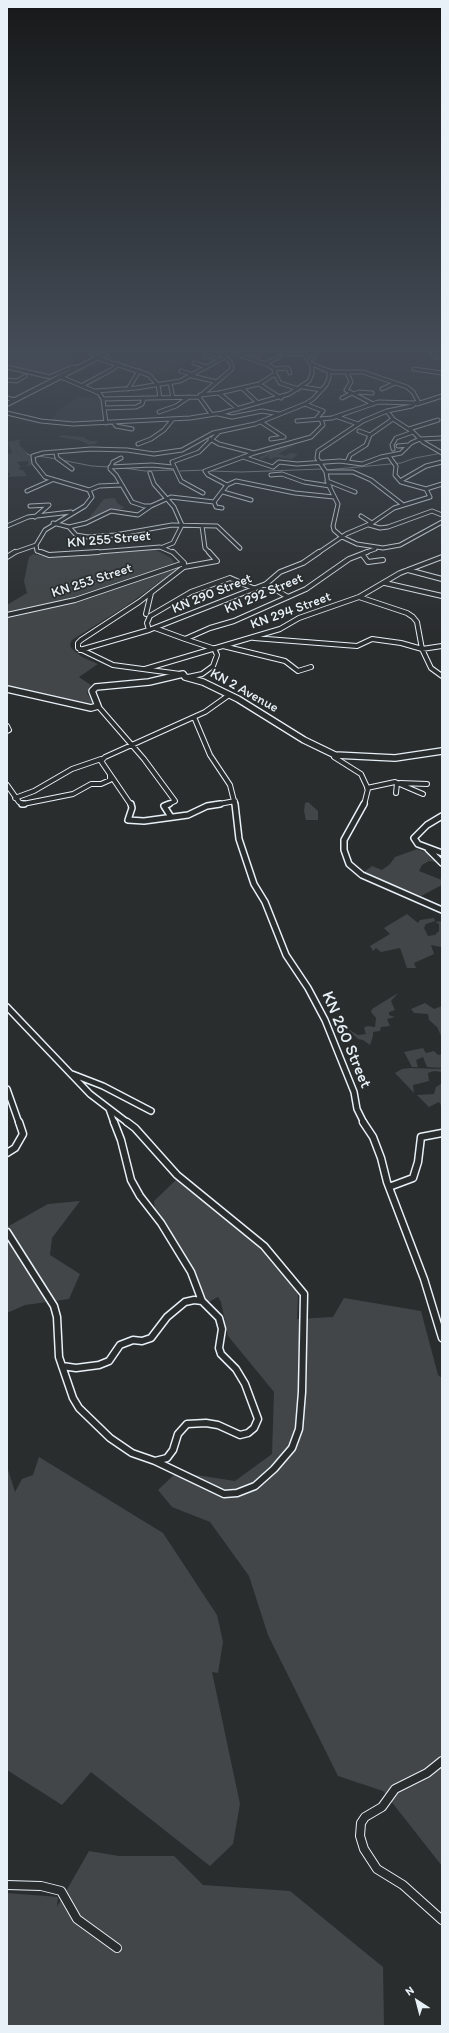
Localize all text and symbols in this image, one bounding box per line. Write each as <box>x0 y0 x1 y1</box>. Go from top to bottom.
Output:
street label: KN 255 Street <box>67 528 151 552</box>
street label: KN 253 Street <box>49 560 135 602</box>
street label: KN 290 Street <box>169 570 255 618</box>
street label: KN 292 Street <box>222 570 306 618</box>
street label: KN 294 Street <box>248 589 334 633</box>
street label: KN 2 Avenue <box>207 665 281 717</box>
street label: KN 260 Street <box>316 988 376 1092</box>
north arrow <box>397 1981 437 2021</box>
text: N <box>403 1983 416 1998</box>

